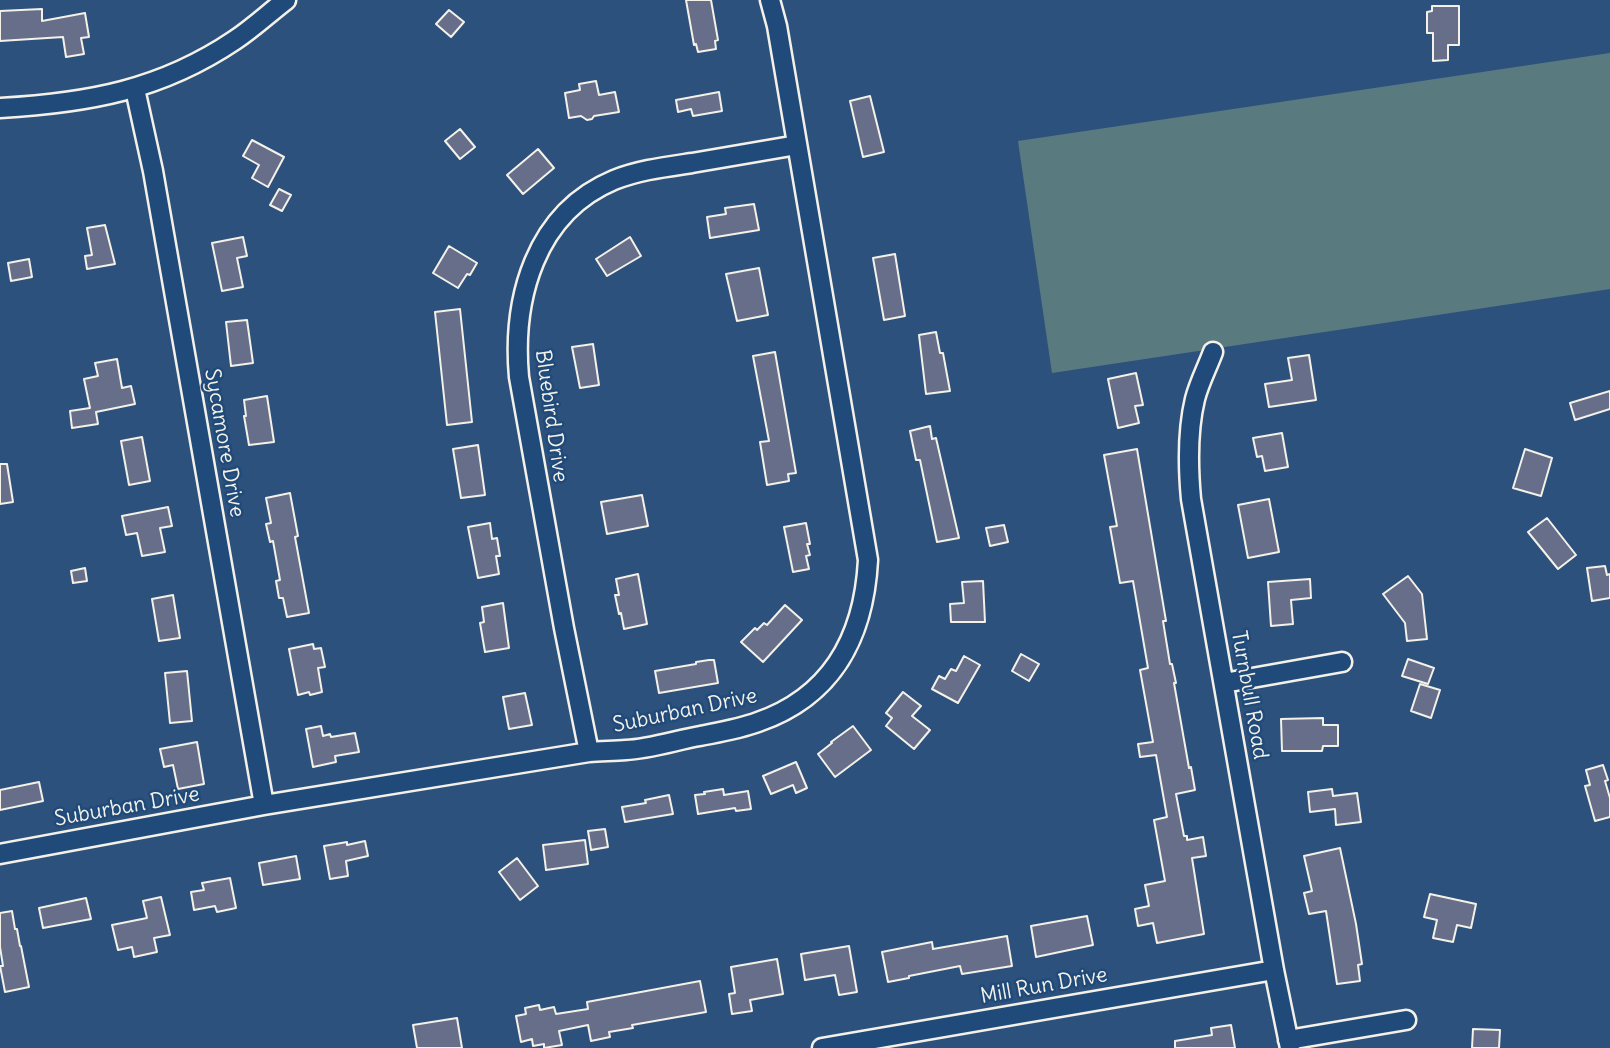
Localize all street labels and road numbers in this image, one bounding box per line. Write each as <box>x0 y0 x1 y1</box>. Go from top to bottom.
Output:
street label: Bluebird Drive <box>529 348 573 484</box>
street label: Sycamore Drive <box>199 367 249 519</box>
street label: Turnbull Road <box>1225 629 1273 761</box>
street label: Suburban Drive <box>611 683 759 739</box>
street label: Suburban Drive <box>53 782 201 832</box>
street label: Mill Run Drive <box>979 962 1109 1010</box>

